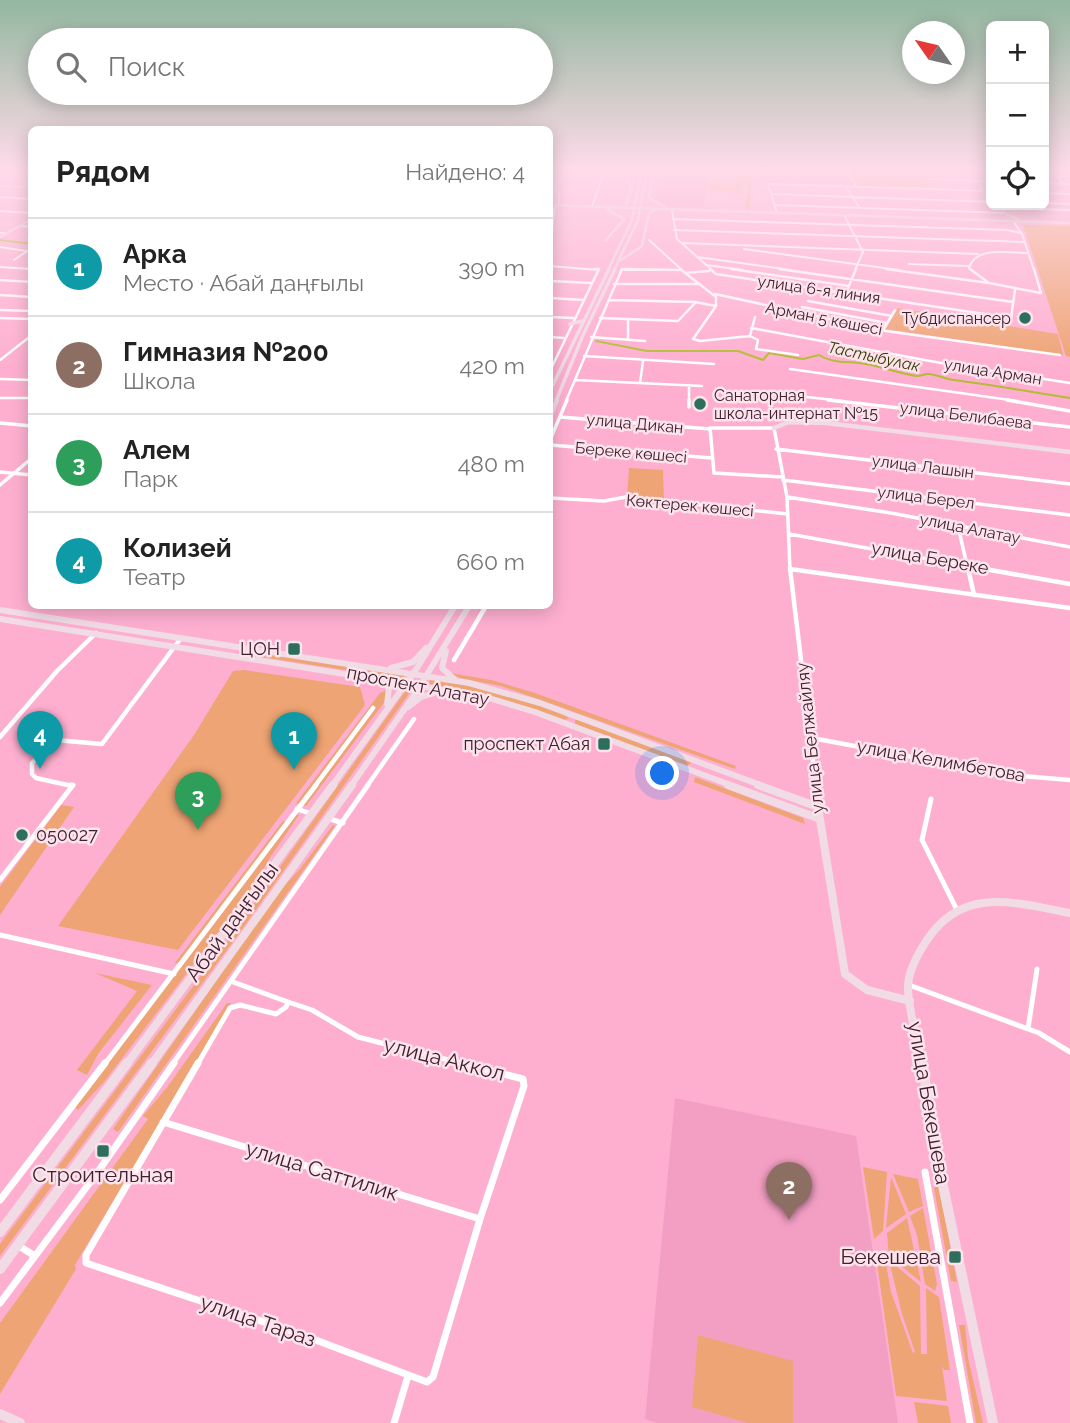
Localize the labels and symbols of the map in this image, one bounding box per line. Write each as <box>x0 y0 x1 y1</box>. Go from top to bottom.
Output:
north arrow <box>902 21 965 84</box>
street label: улица 6-я линия <box>756 271 882 308</box>
street label: Арман 5 көшесі <box>764 298 884 339</box>
place label: Тубдиспансер <box>902 309 1011 328</box>
marker: Тубдиспансер <box>1017 310 1033 326</box>
water label: Тастыбулак <box>826 337 922 376</box>
street label: улица Арман <box>943 354 1043 389</box>
place label: Санаторная школа-интернат №15 <box>714 386 878 423</box>
marker: Санаторная школа-интернат №15 <box>692 396 708 412</box>
street label: улица Белибаева <box>899 398 1033 433</box>
street label: улица Дикан <box>586 410 684 437</box>
street label: Береке көшесі <box>574 438 688 467</box>
street label: улица Лашын <box>871 451 975 482</box>
street label: улица Берел <box>876 482 976 513</box>
street label: Көктерек көшесі <box>625 490 755 521</box>
street label: улица Алатау <box>918 509 1022 548</box>
street label: улица Береке <box>870 537 991 578</box>
place label: ЦОН <box>240 638 280 659</box>
marker: ЦОН <box>286 641 302 657</box>
street label: проспект Алатау <box>345 661 491 710</box>
street label: улица Белжайляу <box>791 661 828 815</box>
pin: 4 <box>17 711 63 769</box>
pin: 1 <box>271 712 317 770</box>
place label: проспект Абая <box>463 733 590 754</box>
street label: улица Келимбетова <box>855 735 1027 786</box>
marker: проспект Абая <box>596 736 612 752</box>
your location <box>645 756 679 790</box>
pin: 3 <box>175 772 221 830</box>
place label: 050027 <box>36 824 98 845</box>
marker: 050027 <box>14 827 30 843</box>
street label: Абай даңғылы <box>180 857 283 986</box>
street label: улица Бекешева <box>903 1019 956 1186</box>
street label: улица Аккол <box>381 1031 507 1086</box>
street label: улица Саттилик <box>243 1135 402 1206</box>
marker: Строительная <box>95 1143 111 1159</box>
place label: Строительная <box>32 1162 174 1187</box>
pin: 2 <box>766 1162 812 1220</box>
place label: Бекешева <box>841 1244 941 1269</box>
marker: Бекешева <box>947 1249 963 1265</box>
street label: улица Тараз <box>197 1289 319 1352</box>

